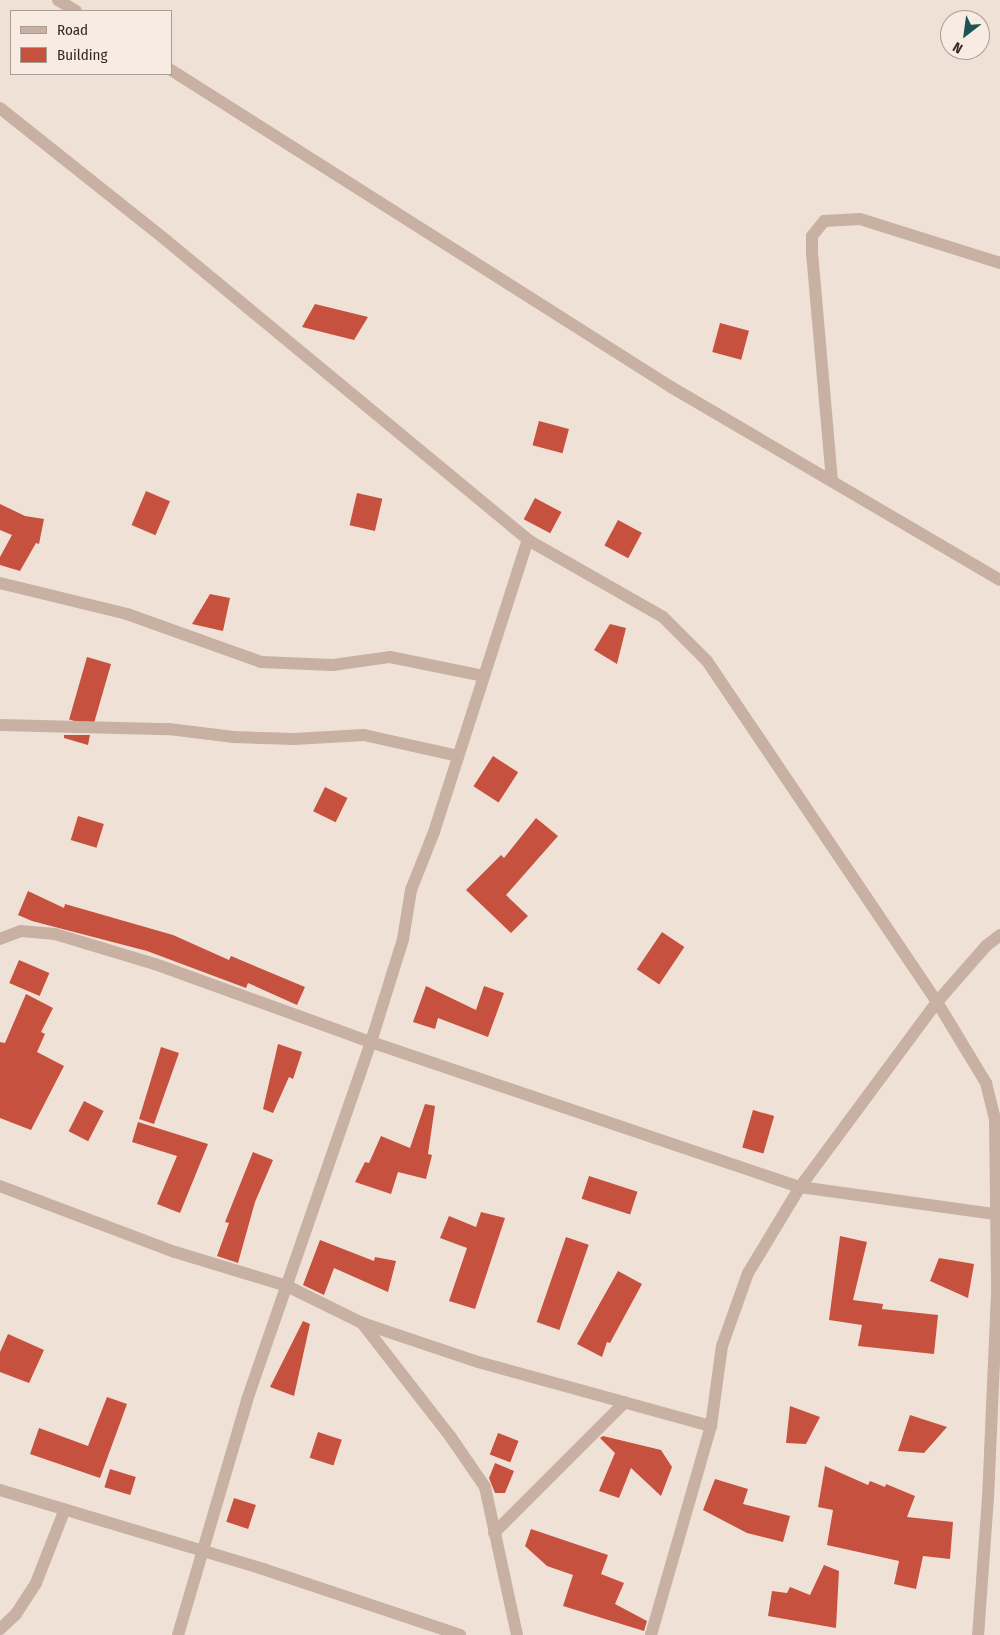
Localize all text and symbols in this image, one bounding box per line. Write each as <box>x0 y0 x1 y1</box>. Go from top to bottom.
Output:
legend <box>10 10 172 75</box>
north arrow <box>940 10 990 60</box>
text: Road <box>57 21 88 39</box>
text: N <box>950 38 966 57</box>
text: Building <box>57 46 108 64</box>

